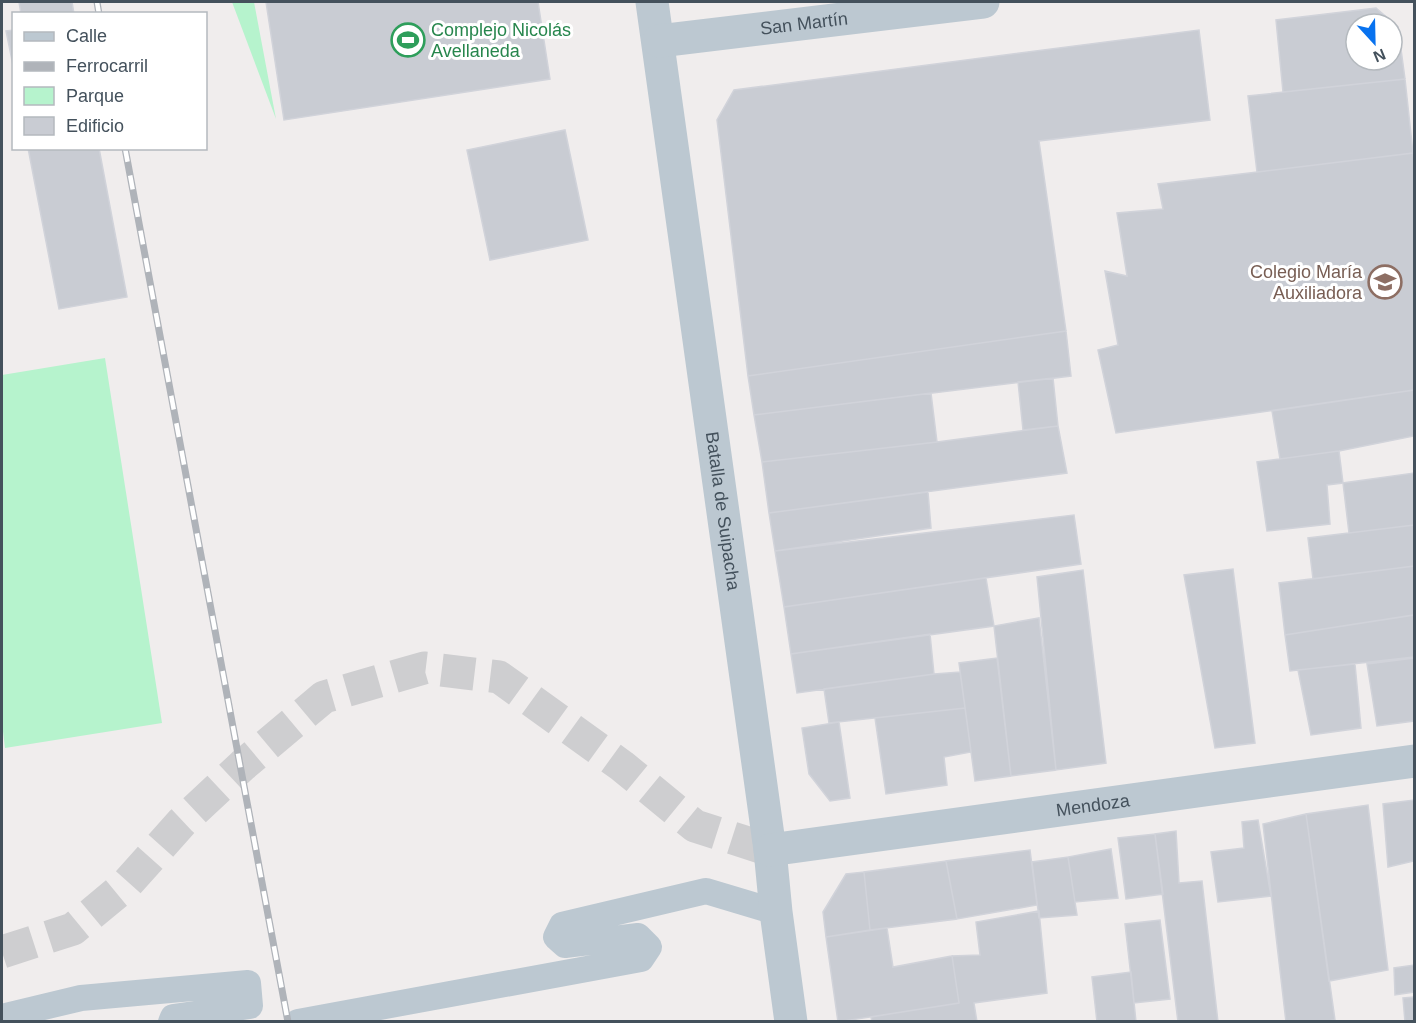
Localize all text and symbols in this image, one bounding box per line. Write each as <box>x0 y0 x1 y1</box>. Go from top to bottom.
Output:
street label: San Martín <box>759 8 849 39</box>
legend <box>12 12 207 150</box>
north arrow <box>1344 12 1404 72</box>
place label: Complejo Nicolás Avellaneda <box>431 20 571 61</box>
sports icon: Complejo Nicolás Avellaneda <box>390 22 426 58</box>
text: Calle <box>66 26 107 46</box>
text: N <box>1371 45 1388 65</box>
text: Ferrocarril <box>66 56 148 76</box>
text: Parque <box>66 86 124 106</box>
text: Edificio <box>66 116 124 136</box>
place label: Colegio María Auxiliadora <box>1250 262 1363 303</box>
school or university icon: Colegio María Auxiliadora <box>1367 264 1403 300</box>
street label: Batalla de Suipacha <box>702 430 744 593</box>
street label: Mendoza <box>1055 790 1132 820</box>

